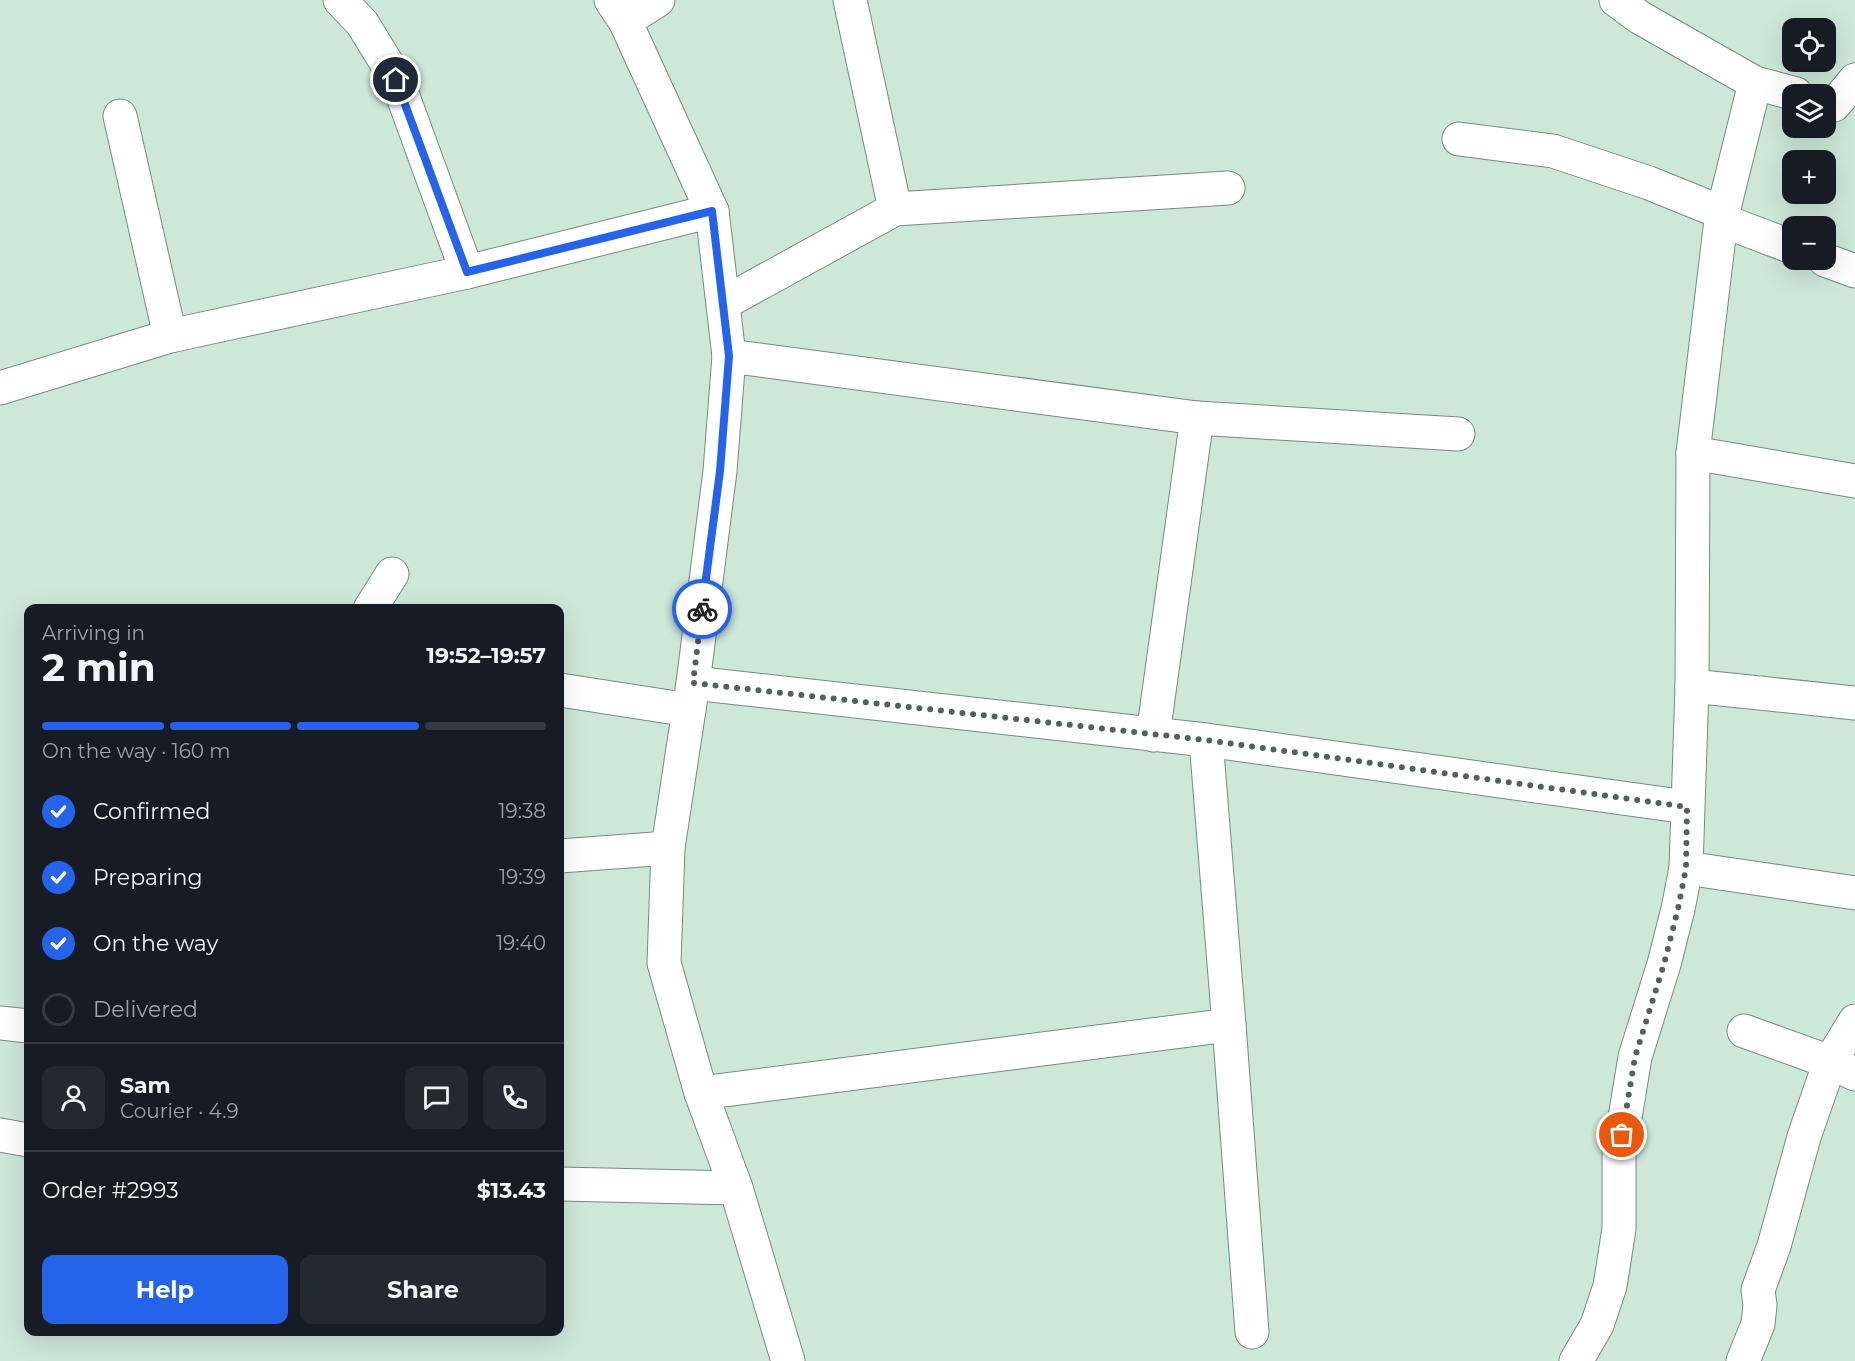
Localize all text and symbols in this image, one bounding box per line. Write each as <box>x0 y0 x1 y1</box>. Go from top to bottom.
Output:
map controls <box>1782 18 1836 270</box>
button: locate <box>1782 18 1836 72</box>
pin <box>370 54 421 105</box>
icon: home <box>379 63 412 96</box>
button: layers <box>1782 84 1836 138</box>
button: + <box>1782 150 1836 204</box>
button: − <box>1782 216 1836 270</box>
courier <box>672 579 732 639</box>
icon: bike <box>686 593 719 626</box>
text: Arriving in <box>42 621 145 645</box>
text: 19:52–19:57 <box>426 642 546 669</box>
text: 2 min <box>42 643 156 691</box>
text: On the way · 160 m <box>42 739 231 763</box>
icon: check <box>42 795 75 828</box>
text: Confirmed <box>93 798 210 825</box>
text: 19:38 <box>498 799 546 823</box>
icon: check <box>42 861 75 894</box>
text: Preparing <box>93 864 202 891</box>
text: 19:39 <box>499 865 546 889</box>
icon: check <box>42 927 75 960</box>
text: On the way <box>93 930 218 957</box>
text: 19:40 <box>496 931 546 955</box>
text: Delivered <box>93 996 198 1023</box>
button: person <box>42 1066 105 1129</box>
button: chat <box>405 1066 468 1129</box>
button: phone <box>483 1066 546 1129</box>
text: Sam <box>120 1072 171 1099</box>
text: Courier · 4.9 <box>120 1099 239 1123</box>
pin <box>1596 1109 1647 1160</box>
icon: bag <box>1605 1118 1638 1151</box>
text: Order #2993 <box>42 1177 179 1204</box>
text: $13.43 <box>477 1177 546 1204</box>
button: Help <box>42 1255 288 1324</box>
button: Share <box>300 1255 546 1324</box>

